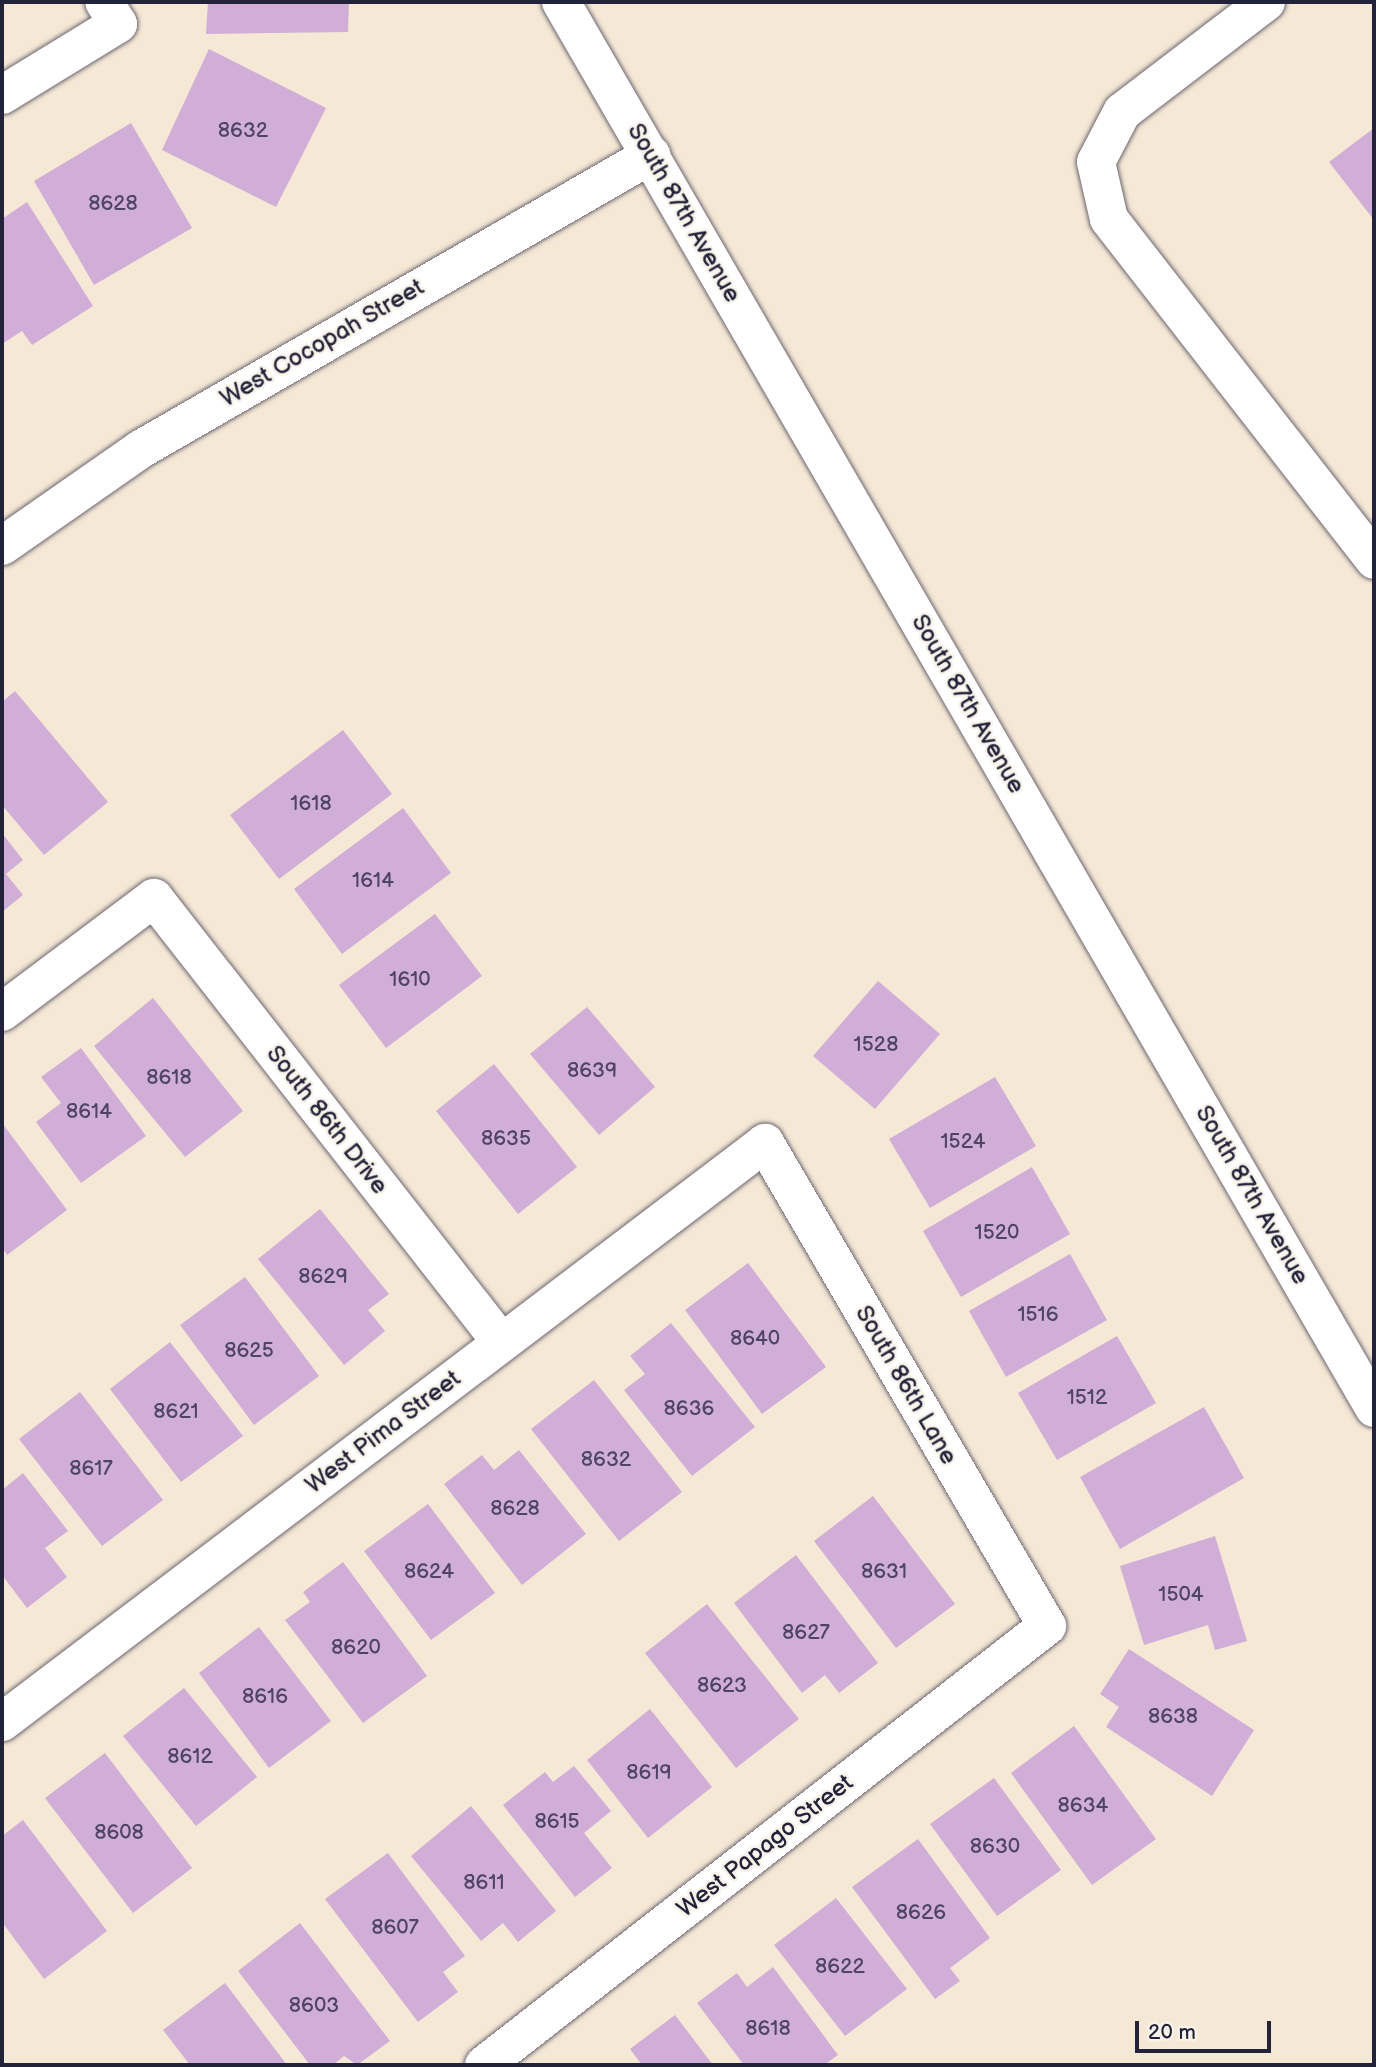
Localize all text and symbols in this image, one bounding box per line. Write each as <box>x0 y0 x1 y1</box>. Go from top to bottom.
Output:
house number: 8632 <box>218 118 268 144</box>
street label: South 87th Avenue <box>621 118 747 308</box>
house number: 8628 <box>88 191 138 217</box>
street label: West Cocopah Street <box>215 273 429 413</box>
street label: South 87th Avenue <box>905 609 1031 799</box>
house number: 1618 <box>290 791 332 817</box>
house number: 1614 <box>352 868 394 894</box>
house number: 1610 <box>389 967 431 993</box>
house number: 1528 <box>854 1032 898 1058</box>
street label: South 86th Drive <box>260 1040 394 1200</box>
house number: 8639 <box>567 1058 617 1084</box>
house number: 8618 <box>146 1065 192 1091</box>
house number: 8614 <box>66 1099 112 1125</box>
street label: South 87th Avenue <box>1189 1100 1315 1290</box>
house number: 8635 <box>481 1126 531 1152</box>
house number: 1524 <box>940 1129 986 1155</box>
house number: 1520 <box>975 1220 1019 1246</box>
house number: 8629 <box>298 1264 348 1290</box>
street label: South 86th Lane <box>849 1300 963 1470</box>
house number: 1516 <box>1017 1302 1059 1328</box>
house number: 8640 <box>730 1326 780 1352</box>
house number: 8625 <box>224 1338 274 1364</box>
street label: West Pima Street <box>300 1364 466 1500</box>
house number: 1512 <box>1067 1385 1107 1411</box>
house number: 8636 <box>664 1396 714 1422</box>
house number: 8621 <box>153 1399 199 1425</box>
house number: 8632 <box>581 1447 631 1473</box>
house number: 8617 <box>69 1456 113 1482</box>
house number: 8628 <box>490 1496 540 1522</box>
house number: 8624 <box>404 1559 454 1585</box>
house number: 8631 <box>861 1559 907 1585</box>
house number: 1504 <box>1158 1582 1204 1608</box>
house number: 8627 <box>782 1620 830 1646</box>
house number: 8620 <box>331 1635 381 1661</box>
house number: 8623 <box>697 1673 747 1699</box>
house number: 8616 <box>242 1684 288 1710</box>
house number: 8638 <box>1148 1704 1198 1730</box>
house number: 8612 <box>167 1744 213 1770</box>
house number: 8619 <box>626 1760 672 1786</box>
street label: West Papago Street <box>671 1768 859 1924</box>
house number: 8634 <box>1058 1793 1108 1819</box>
house number: 8615 <box>534 1809 580 1835</box>
house number: 8608 <box>94 1820 144 1846</box>
house number: 8630 <box>970 1834 1020 1860</box>
house number: 8611 <box>463 1870 505 1896</box>
house number: 8626 <box>896 1900 946 1926</box>
house number: 8607 <box>371 1915 419 1941</box>
house number: 8622 <box>815 1954 865 1980</box>
house number: 8603 <box>289 1993 339 2019</box>
scale bar <box>1138 2008 1274 2052</box>
house number: 8618 <box>745 2016 791 2042</box>
text: 20 m <box>1148 2020 1196 2045</box>

